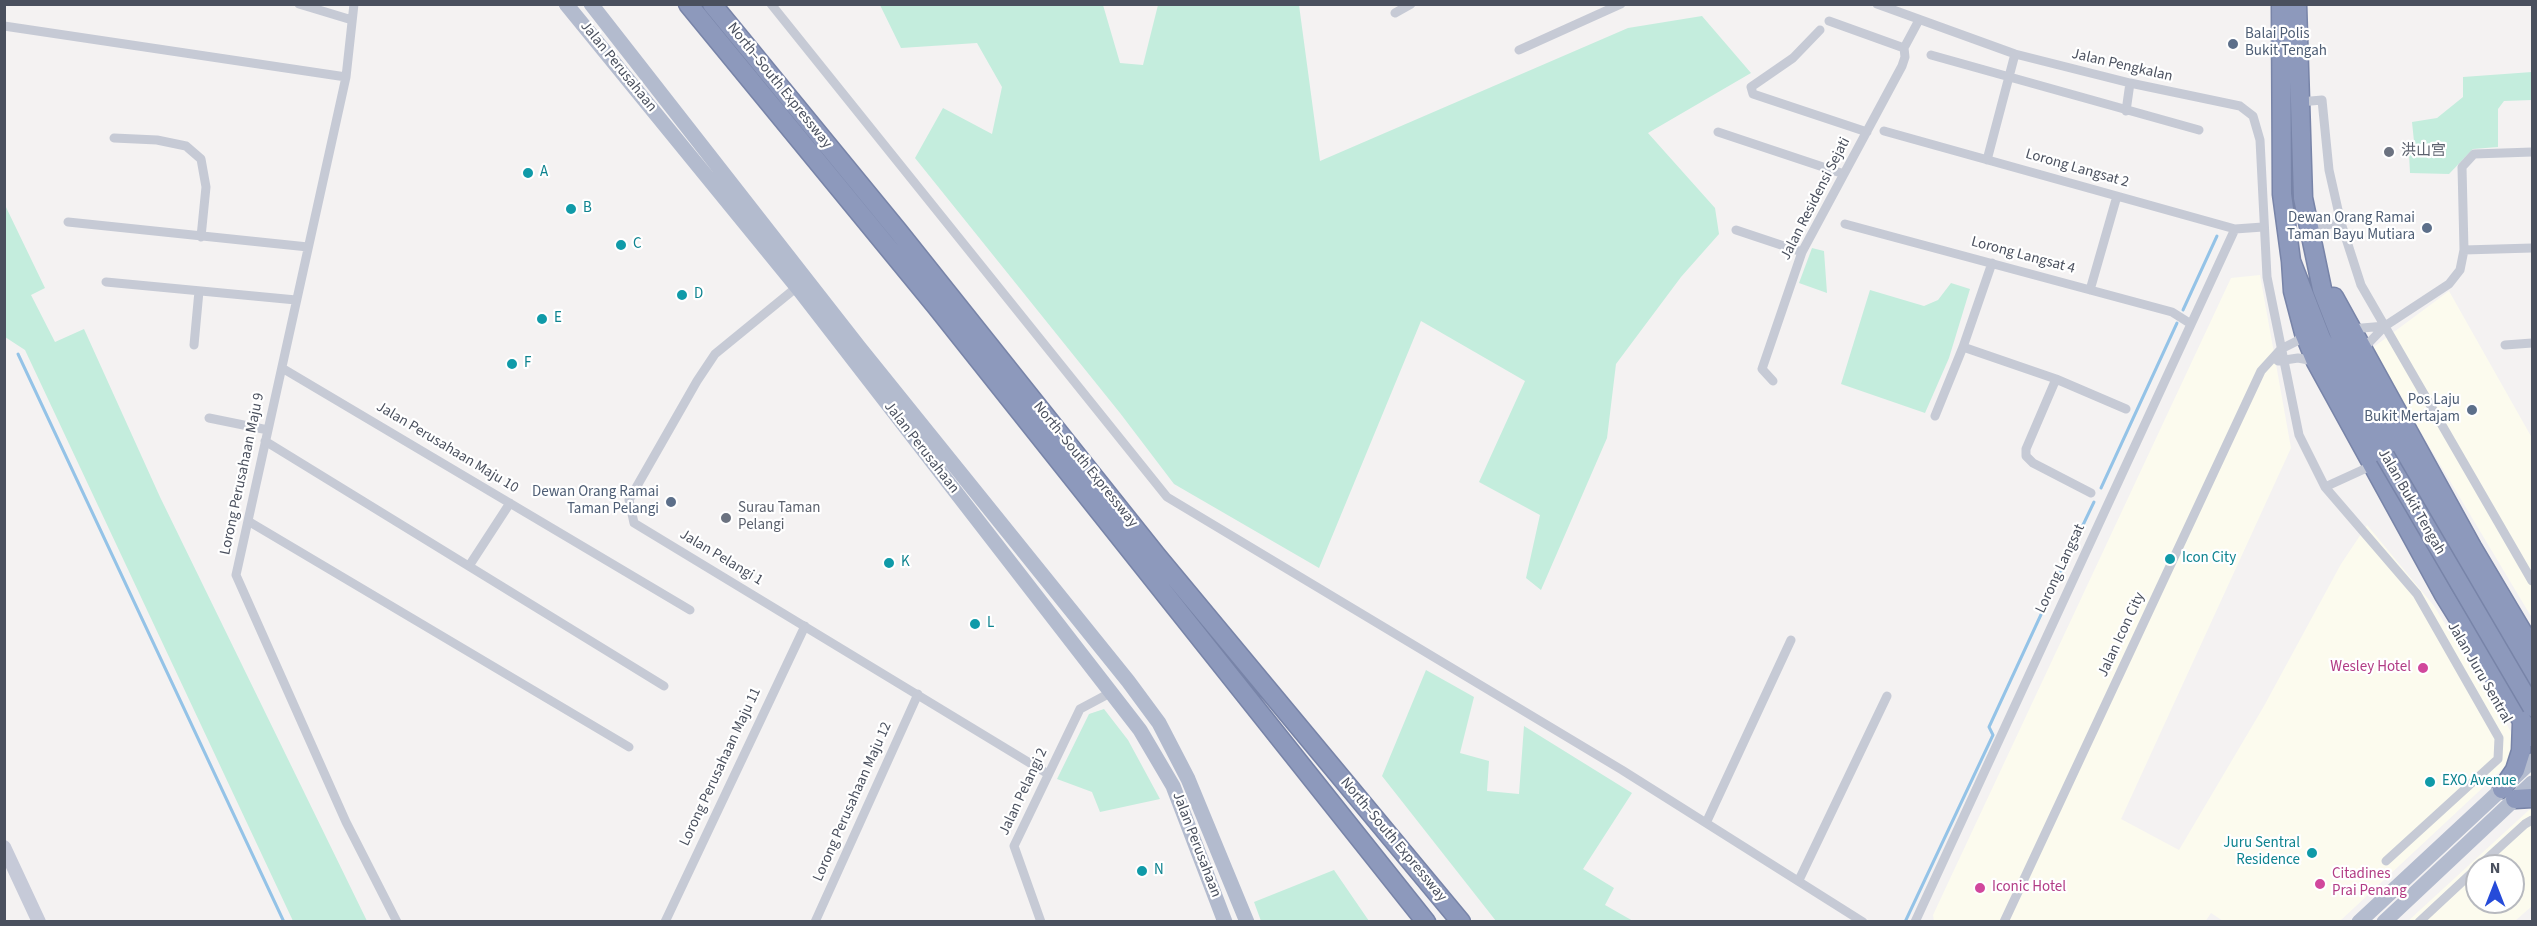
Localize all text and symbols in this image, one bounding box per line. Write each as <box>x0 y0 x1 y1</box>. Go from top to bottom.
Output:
street label: Jalan Perusahaan <box>576 18 660 116</box>
street label: North–South Expressway <box>723 20 835 152</box>
place label: Balai Polis Bukit Tengah <box>2245 26 2327 61</box>
marker: Balai Polis Bukit Tengah <box>2226 37 2240 51</box>
street label: Jalan Pengkalan <box>2070 46 2174 86</box>
street label: Jalan Residensi Sejati <box>1777 135 1855 263</box>
place label: 洪山宫 <box>2401 143 2446 161</box>
marker: 洪山宫 <box>2382 145 2396 159</box>
street label: Lorong Langsat 2 <box>2023 146 2131 192</box>
place label: A <box>540 164 548 182</box>
marker: A <box>521 166 535 180</box>
place label: B <box>583 200 592 218</box>
marker: B <box>564 202 578 216</box>
place label: Dewan Orang Ramai Taman Bayu Mutiara <box>2287 210 2415 245</box>
marker: Dewan Orang Ramai Taman Bayu Mutiara <box>2420 221 2434 235</box>
street label: Lorong Langsat 4 <box>1969 233 2077 279</box>
place label: C <box>633 236 642 254</box>
marker: C <box>614 238 628 252</box>
place label: D <box>694 286 703 304</box>
marker: D <box>675 288 689 302</box>
place label: E <box>554 310 562 328</box>
marker: E <box>535 312 549 326</box>
place label: F <box>524 355 531 373</box>
marker: F <box>505 357 519 371</box>
street label: Lorong Perusahaan Maju 9 <box>217 391 269 557</box>
place label: Pos Laju Bukit Mertajam <box>2364 392 2460 427</box>
street label: Jalan Perusahaan Maju 10 <box>373 398 521 498</box>
street label: Jalan Perusahaan <box>880 398 962 498</box>
street label: North–South Expressway <box>1029 399 1141 531</box>
marker: Pos Laju Bukit Mertajam <box>2465 403 2479 417</box>
street label: Jalan Bukit Tengah <box>2373 446 2449 558</box>
place label: Dewan Orang Ramai Taman Pelangi <box>532 484 659 519</box>
marker: Dewan Orang Ramai Taman Pelangi <box>664 495 678 509</box>
place label: Surau Taman Pelangi <box>738 500 820 535</box>
marker: Surau Taman Pelangi <box>719 511 733 525</box>
street label: Lorong Langsat <box>2032 521 2090 617</box>
street label: Jalan Pelangi 1 <box>676 526 766 590</box>
place label: Icon City <box>2182 550 2236 568</box>
marker: Icon City <box>2163 552 2177 566</box>
place label: K <box>901 554 910 572</box>
marker: K <box>882 556 896 570</box>
street label: Jalan Icon City <box>2095 590 2149 680</box>
place label: L <box>987 615 994 633</box>
marker: L <box>968 617 982 631</box>
street label: Jalan Juru Sentral <box>2443 619 2515 727</box>
place label: Wesley Hotel <box>2330 659 2411 677</box>
marker: Wesley Hotel <box>2416 661 2430 675</box>
street label: Lorong Perusahaan Maju 11 <box>676 685 766 849</box>
street label: Lorong Perusahaan Maju 12 <box>810 719 896 885</box>
street label: Jalan Pelangi 2 <box>996 746 1052 838</box>
place label: EXO Avenue <box>2442 773 2517 791</box>
street label: North–South Expressway <box>1336 774 1450 906</box>
marker: EXO Avenue <box>2423 775 2437 789</box>
street label: Jalan Perusahaan <box>1168 790 1224 900</box>
place label: Juru Sentral Residence <box>2223 835 2300 870</box>
marker: Juru Sentral Residence <box>2305 846 2319 860</box>
north arrow <box>2465 854 2525 914</box>
text: N <box>2490 857 2500 879</box>
place label: N <box>1154 862 1164 880</box>
marker: N <box>1135 864 1149 878</box>
place label: Citadines Prai Penang <box>2332 866 2407 901</box>
marker: Citadines Prai Penang <box>2313 877 2327 891</box>
place label: Iconic Hotel <box>1992 879 2066 897</box>
marker: Iconic Hotel <box>1973 881 1987 895</box>

